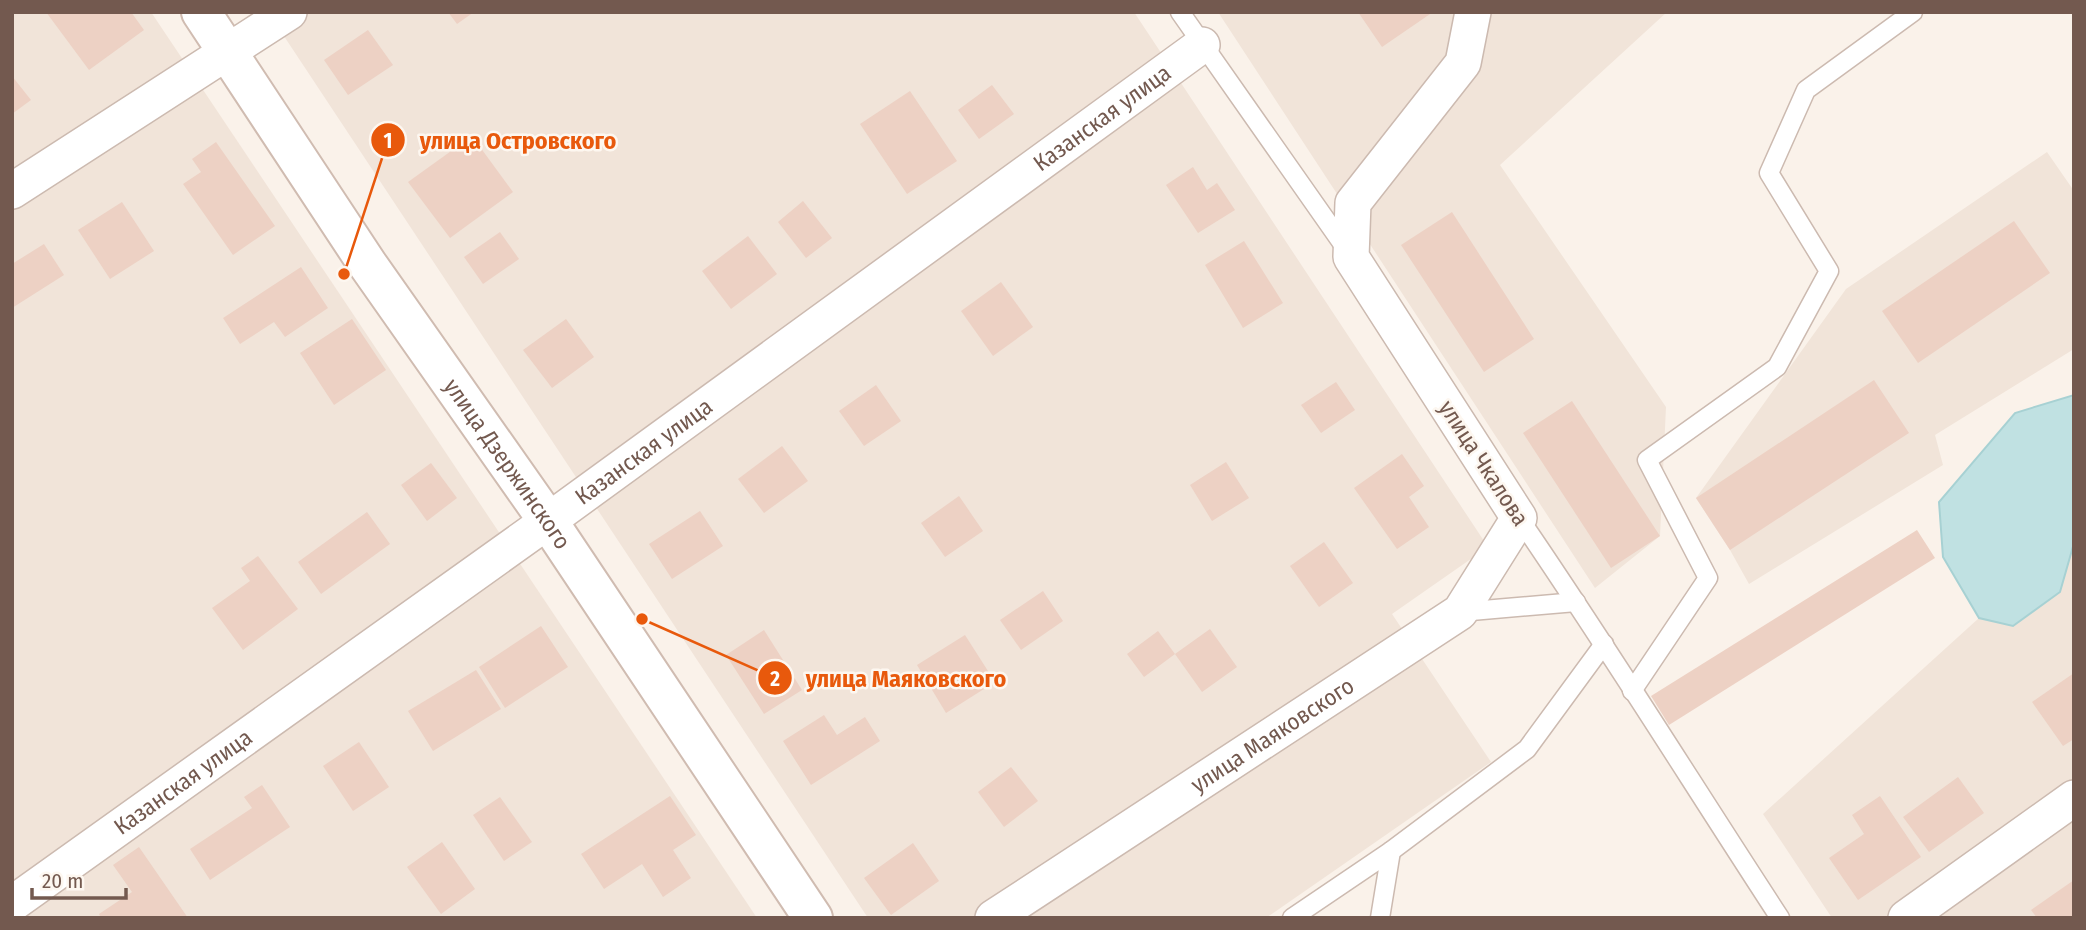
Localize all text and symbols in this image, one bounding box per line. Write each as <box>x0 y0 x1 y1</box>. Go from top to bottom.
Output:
street label: Казанская улица <box>1028 58 1176 177</box>
callout: улица Островского <box>371 118 630 163</box>
text: улица Островского <box>419 127 616 155</box>
text: 1 <box>384 128 392 154</box>
street label: улица Дзержинского <box>438 373 577 554</box>
street label: Казанская улица <box>569 392 718 511</box>
street label: улица Чкалова <box>1433 395 1535 531</box>
callout: улица Маяковского <box>757 656 1021 701</box>
text: улица Маяковского <box>805 665 1006 693</box>
text: 2 <box>769 666 780 692</box>
street label: улица Маяковского <box>1186 671 1359 799</box>
street label: Казанская улица <box>108 723 257 841</box>
scale bar <box>32 856 126 900</box>
text: 20 m <box>42 868 83 894</box>

